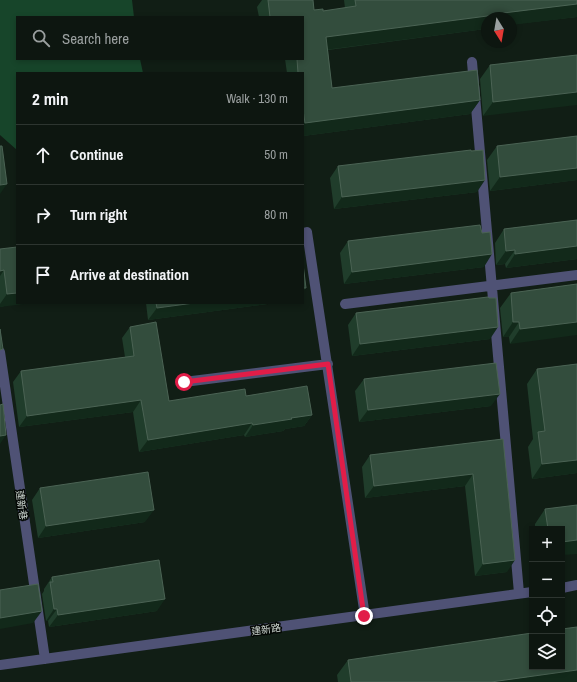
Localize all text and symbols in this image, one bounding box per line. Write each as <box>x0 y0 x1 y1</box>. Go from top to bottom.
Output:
north arrow <box>481 12 517 48</box>
search box <box>16 16 304 60</box>
icon: search <box>30 27 52 49</box>
text: Search here <box>62 28 129 49</box>
text: 2 min <box>32 87 68 110</box>
text: Walk · 130 m <box>226 90 288 107</box>
icon: ahead <box>32 144 54 166</box>
text: Continue <box>70 144 123 165</box>
text: 50 m <box>264 146 288 163</box>
icon: right <box>32 204 54 226</box>
text: Turn right <box>70 204 127 225</box>
text: 80 m <box>264 206 288 223</box>
icon: arrive <box>32 264 54 286</box>
text: Arrive at destination <box>70 264 189 285</box>
route start <box>175 373 193 391</box>
street label: 建新巷 <box>13 489 30 521</box>
map controls <box>529 526 565 670</box>
button: + <box>529 526 565 562</box>
button: − <box>529 562 565 598</box>
button: locate <box>529 598 565 634</box>
route end <box>355 607 373 625</box>
street label: 建新路 <box>250 621 282 638</box>
button: layers <box>529 634 565 670</box>

